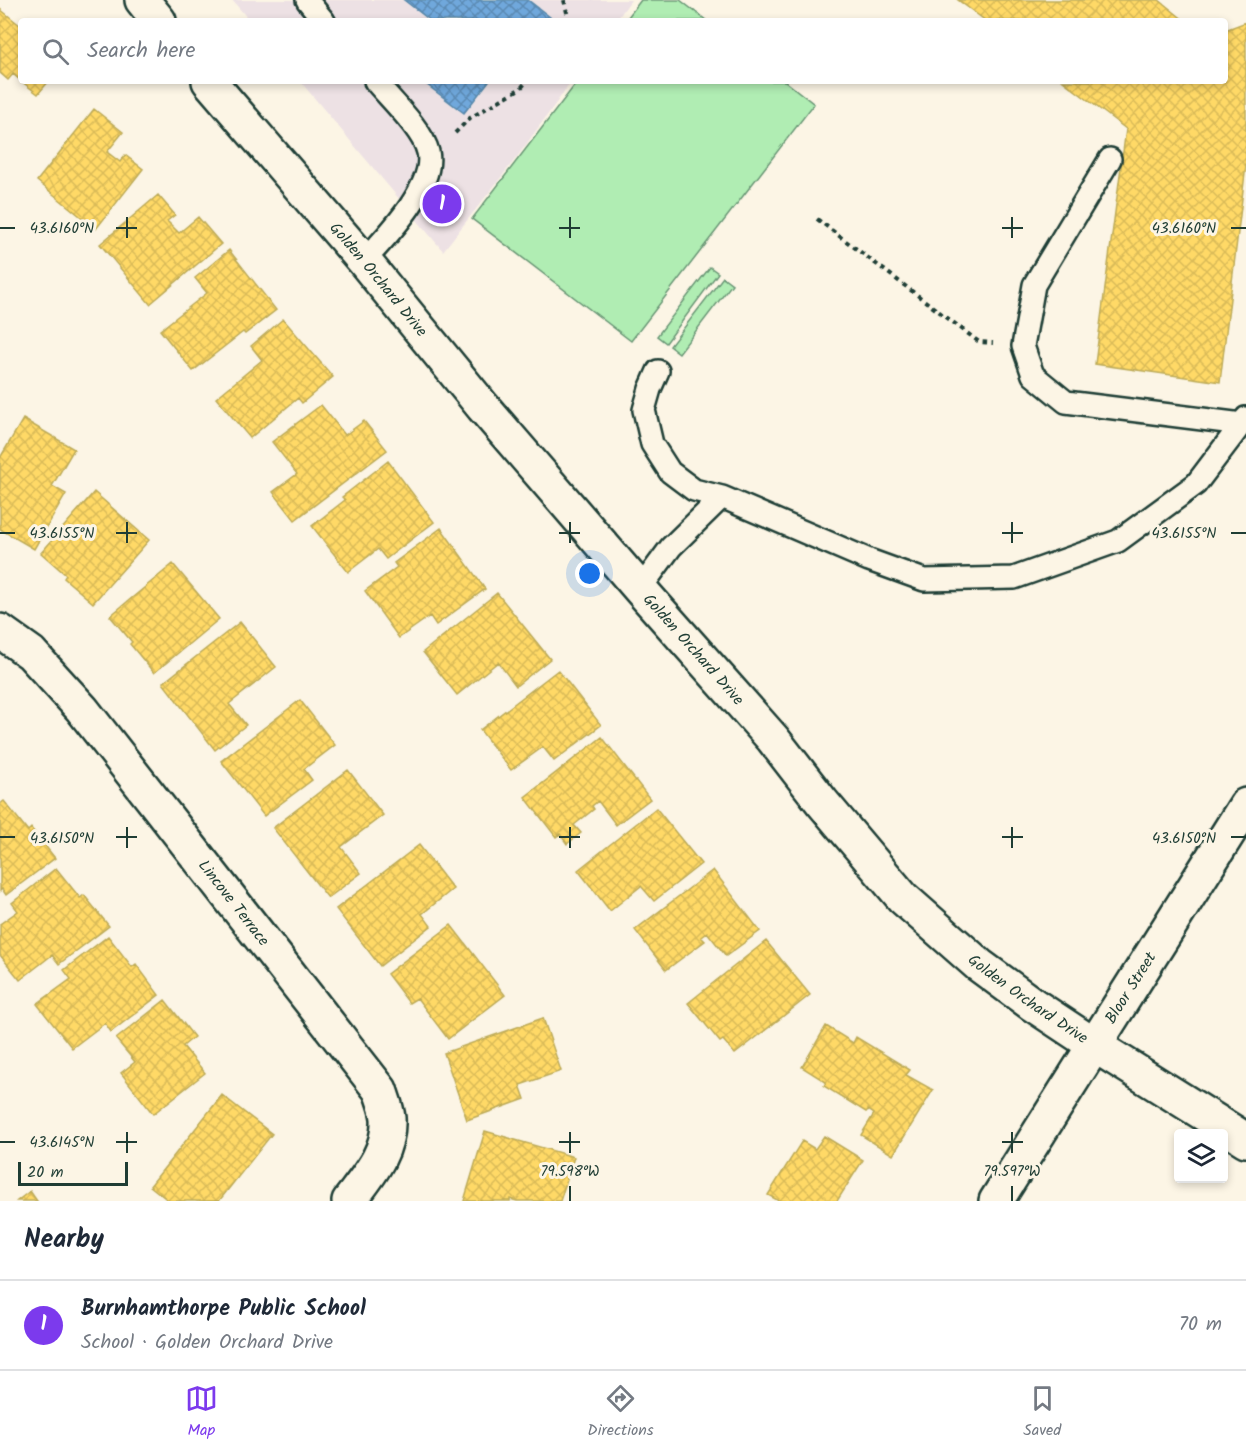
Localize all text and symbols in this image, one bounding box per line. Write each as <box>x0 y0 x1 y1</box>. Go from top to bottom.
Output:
search box <box>18 18 1228 84</box>
text: Search here <box>87 34 195 69</box>
icon: search <box>39 35 72 68</box>
pin: 1 <box>422 182 462 226</box>
text: 43.6160°N <box>30 217 94 241</box>
street label: Golden Orchard Drive <box>323 217 434 342</box>
text: 43.6160°N <box>1152 217 1216 241</box>
text: 43.6155°N <box>30 522 94 546</box>
text: 43.6155°N <box>1152 522 1216 546</box>
your location <box>575 559 604 588</box>
street label: Golden Orchard Drive <box>637 588 750 711</box>
text: 43.6150°N <box>30 827 94 851</box>
text: 43.6150°N <box>1152 827 1216 851</box>
street label: Lincove Terrace <box>192 854 276 952</box>
street label: Bloor Street <box>1098 946 1163 1029</box>
street label: Golden Orchard Drive <box>962 948 1093 1050</box>
map controls <box>1174 1129 1228 1183</box>
button: layers <box>1174 1129 1228 1183</box>
text: 43.6145°N <box>30 1131 95 1155</box>
scale bar <box>18 1159 128 1186</box>
text: 20 m <box>27 1160 63 1185</box>
text: 79.598°W <box>540 1160 600 1184</box>
text: 79.597°W <box>984 1160 1041 1184</box>
text: Nearby <box>24 1219 104 1261</box>
text: Burnhamthorpe Public School <box>81 1292 366 1327</box>
text: 1 <box>40 1309 47 1341</box>
text: 70 m <box>1179 1309 1222 1341</box>
text: School · Golden Orchard Drive <box>81 1327 333 1359</box>
tab: Map <box>185 1382 218 1443</box>
tab: Directions <box>587 1382 654 1443</box>
tab: Saved <box>1023 1382 1061 1443</box>

